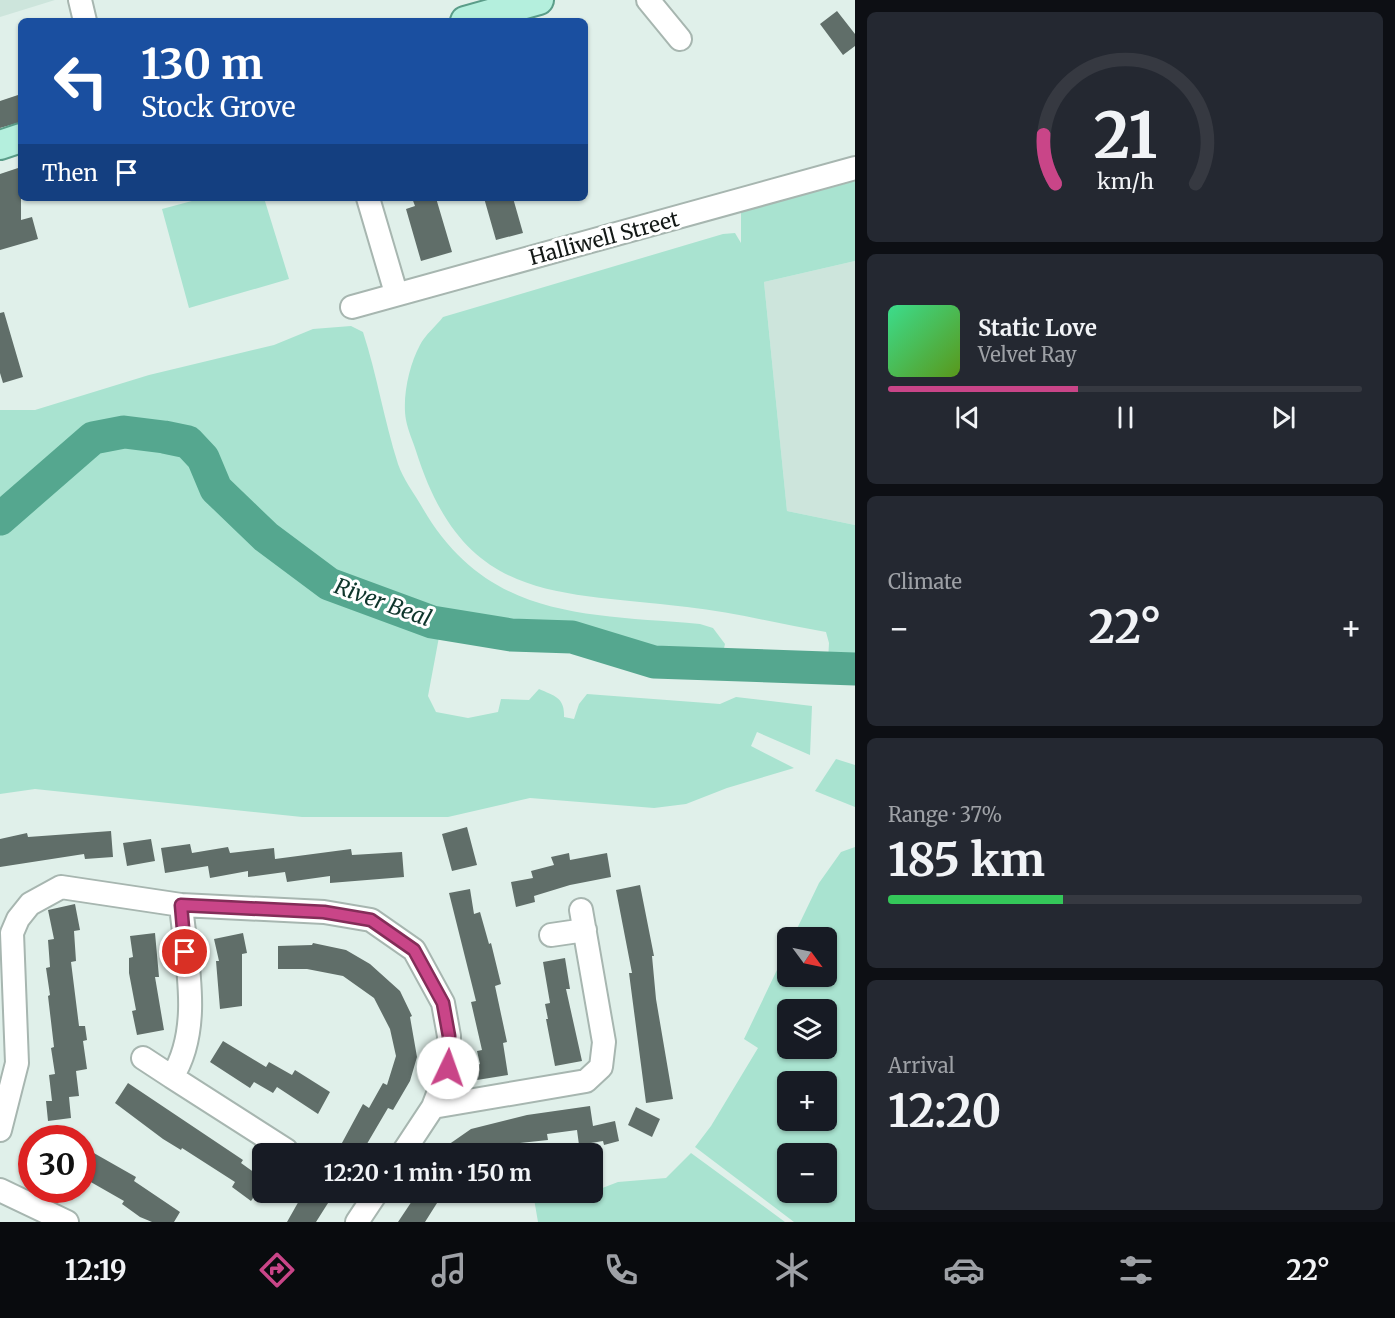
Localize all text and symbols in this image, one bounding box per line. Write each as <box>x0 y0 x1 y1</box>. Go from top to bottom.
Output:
text: 130 m <box>141 38 263 90</box>
icon: left <box>42 42 120 120</box>
text: Stock Grove <box>141 90 296 124</box>
text: 21 <box>1093 97 1157 175</box>
icon: arrive <box>110 156 143 189</box>
text: Then <box>42 159 98 187</box>
text: km/h <box>1097 168 1153 195</box>
street label: Halliwell Street <box>526 205 682 271</box>
text: Static Love <box>978 314 1097 342</box>
text: Velvet Ray <box>978 342 1077 367</box>
icon: previous <box>951 401 984 434</box>
icon: pause <box>1109 401 1142 434</box>
icon: next <box>1267 401 1300 434</box>
text: Climate <box>888 569 962 594</box>
water label: River Beal <box>331 572 435 632</box>
text: 22° <box>1089 599 1161 655</box>
text: − <box>888 608 910 649</box>
text: + <box>1340 608 1362 649</box>
text: Range · 37% <box>888 802 1002 827</box>
text: 185 km <box>888 832 1045 888</box>
pin <box>159 926 210 977</box>
north arrow <box>777 927 837 987</box>
map controls <box>777 927 837 1203</box>
icon: arrive <box>168 935 201 968</box>
button: layers <box>777 999 837 1059</box>
position arrow <box>416 1036 480 1100</box>
text: Arrival <box>888 1053 955 1078</box>
button: + <box>777 1071 837 1131</box>
text: 12:20 <box>888 1083 1001 1139</box>
speed limit sign: 30 <box>18 1125 96 1203</box>
button: − <box>777 1143 837 1203</box>
text: 12:20 · 1 min · 150 m <box>324 1159 531 1187</box>
icon: directions <box>256 1249 298 1291</box>
icon: music <box>428 1249 470 1291</box>
icon: phone <box>600 1249 642 1291</box>
icon: climate <box>771 1249 813 1291</box>
icon: car <box>943 1249 985 1291</box>
icon: filters <box>1115 1249 1157 1291</box>
text: 12:19 <box>65 1253 127 1287</box>
text: 22° <box>1286 1253 1330 1287</box>

